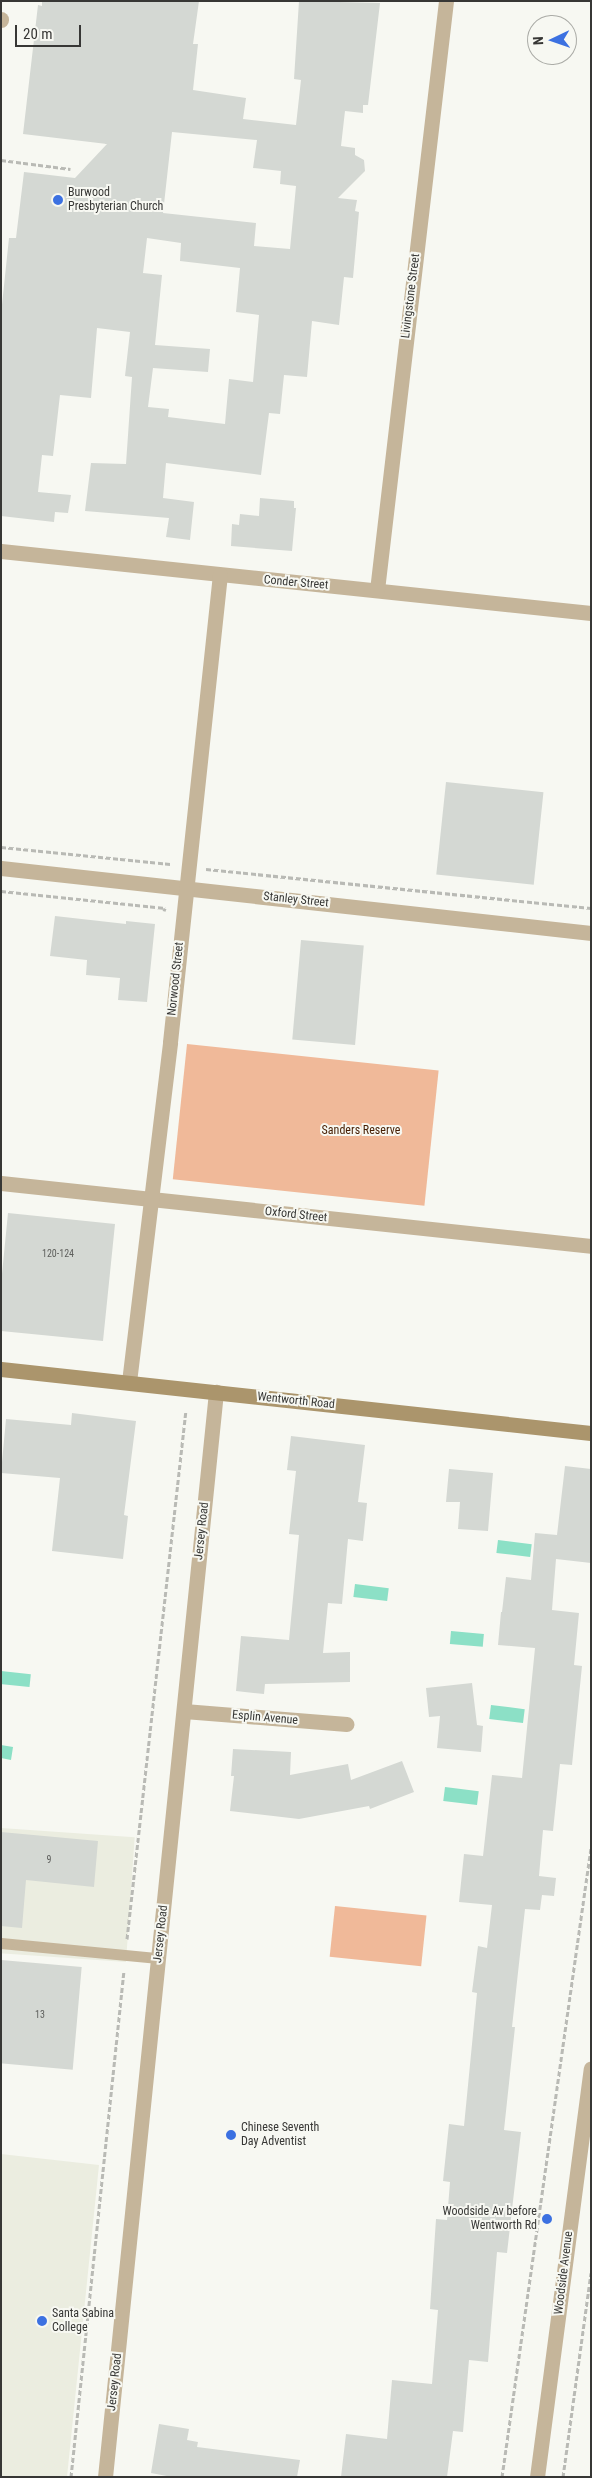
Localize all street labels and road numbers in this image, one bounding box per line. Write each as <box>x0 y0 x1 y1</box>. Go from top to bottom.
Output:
street label: Livingstone Street <box>399 253 423 339</box>
street label: Conder Street <box>263 573 329 593</box>
street label: Stanley Street <box>263 889 329 911</box>
street label: Norwood Street <box>165 942 187 1016</box>
street label: Oxford Street <box>264 1205 328 1225</box>
street label: Wentworth Road <box>257 1390 335 1412</box>
street label: Jersey Road <box>192 1501 212 1561</box>
street label: Esplin Avenue <box>232 1708 298 1728</box>
street label: Jersey Road <box>151 1904 171 1964</box>
street label: Woodside Avenue <box>552 2230 576 2316</box>
street label: Jersey Road <box>105 2352 125 2412</box>

